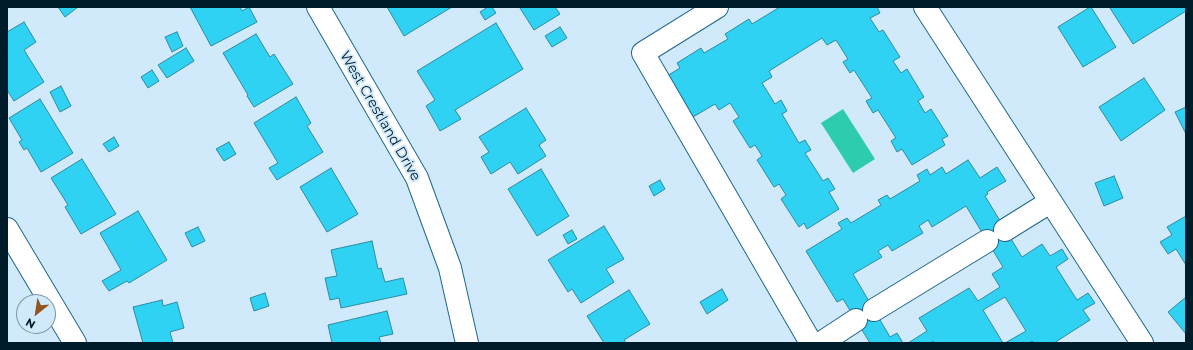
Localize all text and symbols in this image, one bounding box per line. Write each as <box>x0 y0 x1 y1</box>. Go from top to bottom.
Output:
street label: West Crestland Drive <box>336 48 424 184</box>
north arrow <box>16 294 56 334</box>
text: N <box>23 315 38 332</box>

